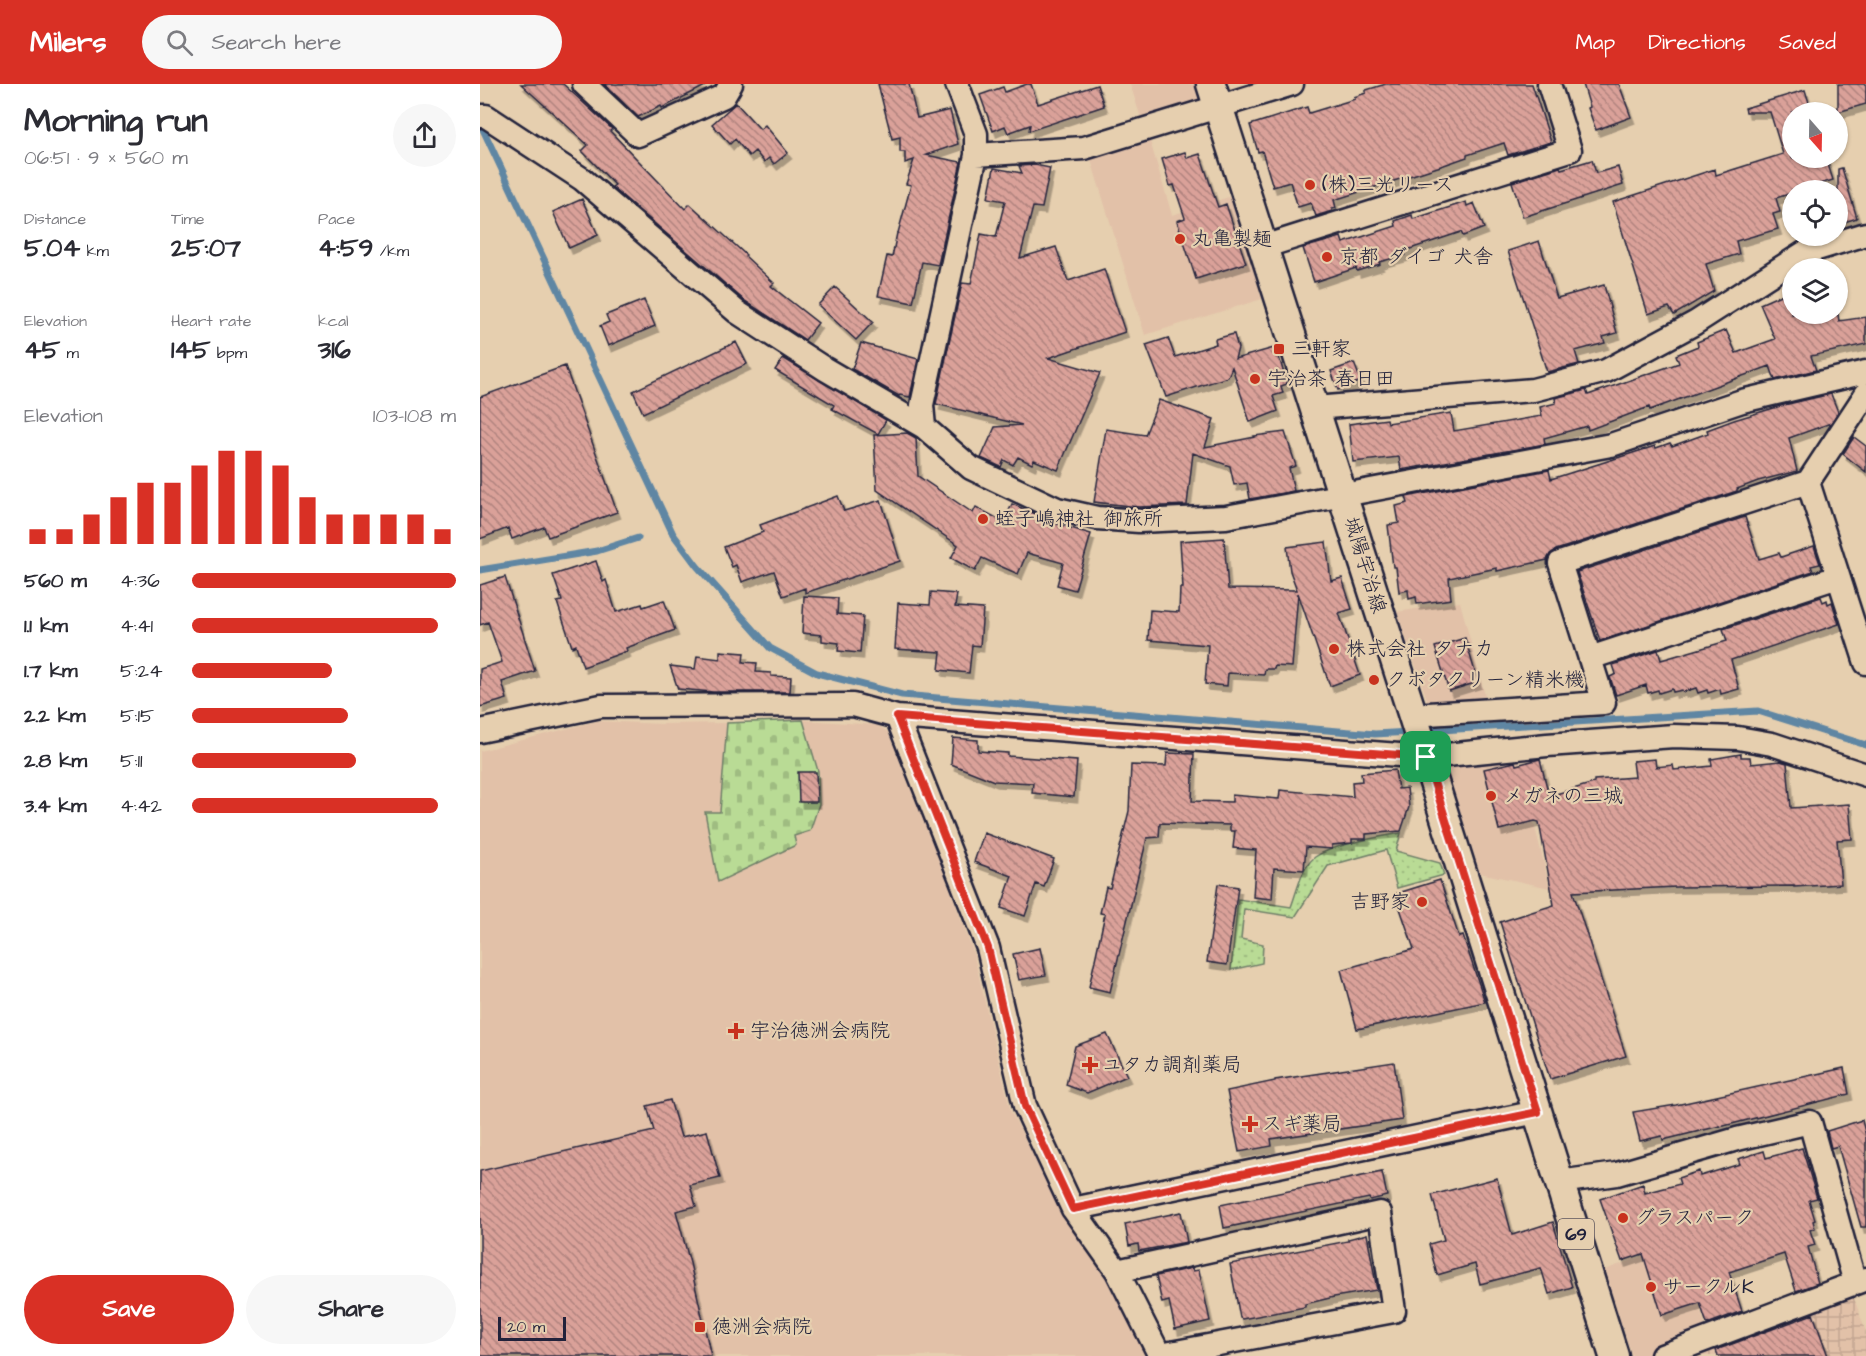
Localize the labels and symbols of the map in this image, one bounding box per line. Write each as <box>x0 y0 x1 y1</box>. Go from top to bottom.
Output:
north arrow <box>1782 102 1848 168</box>
place label: (株)三光リース <box>1322 171 1454 199</box>
marker: (株)三光リース <box>1303 178 1317 192</box>
place label: 丸亀製麺 <box>1192 225 1272 253</box>
marker: 丸亀製麺 <box>1173 232 1187 246</box>
place label: 京都 ダイゴ 犬舎 <box>1339 243 1493 271</box>
marker: 京都 ダイゴ 犬舎 <box>1320 250 1334 264</box>
place label: 三軒家 <box>1291 335 1351 363</box>
marker: 三軒家 <box>1272 342 1286 356</box>
place label: 宇治茶 春日田 <box>1267 365 1395 393</box>
marker: 宇治茶 春日田 <box>1248 372 1262 386</box>
place label: 蛭子嶋神社 御旅所 <box>995 505 1163 533</box>
marker: 蛭子嶋神社 御旅所 <box>976 512 990 526</box>
street label: 城陽宇治線 <box>1337 513 1393 617</box>
place label: 株式会社 タナカ <box>1346 635 1494 663</box>
marker: 株式会社 タナカ <box>1327 642 1341 656</box>
place label: クボタクリーン精米機 <box>1386 666 1584 694</box>
marker: クボタクリーン精米機 <box>1367 673 1381 687</box>
pin <box>1400 731 1451 782</box>
place label: メガネの三城 <box>1503 782 1623 810</box>
marker: メガネの三城 <box>1484 789 1498 803</box>
place label: 吉野家 <box>1350 888 1410 916</box>
marker: 吉野家 <box>1415 895 1429 909</box>
place label: 宇治徳洲会病院 <box>750 1017 890 1045</box>
marker: 宇治徳洲会病院 <box>727 1022 745 1040</box>
place label: ユタカ調剤薬局 <box>1102 1051 1242 1079</box>
marker: ユタカ調剤薬局 <box>1083 1058 1097 1072</box>
place label: スギ薬局 <box>1262 1110 1342 1138</box>
marker: スギ薬局 <box>1243 1117 1257 1131</box>
place label: グラスパーク <box>1635 1204 1754 1232</box>
marker: グラスパーク <box>1616 1211 1630 1225</box>
road number: 69 <box>1558 1219 1594 1249</box>
place label: サークルK <box>1663 1273 1754 1301</box>
marker: サークルK <box>1644 1280 1658 1294</box>
place label: 徳洲会病院 <box>712 1313 812 1341</box>
scale bar <box>498 1314 566 1342</box>
marker: 徳洲会病院 <box>693 1320 707 1334</box>

